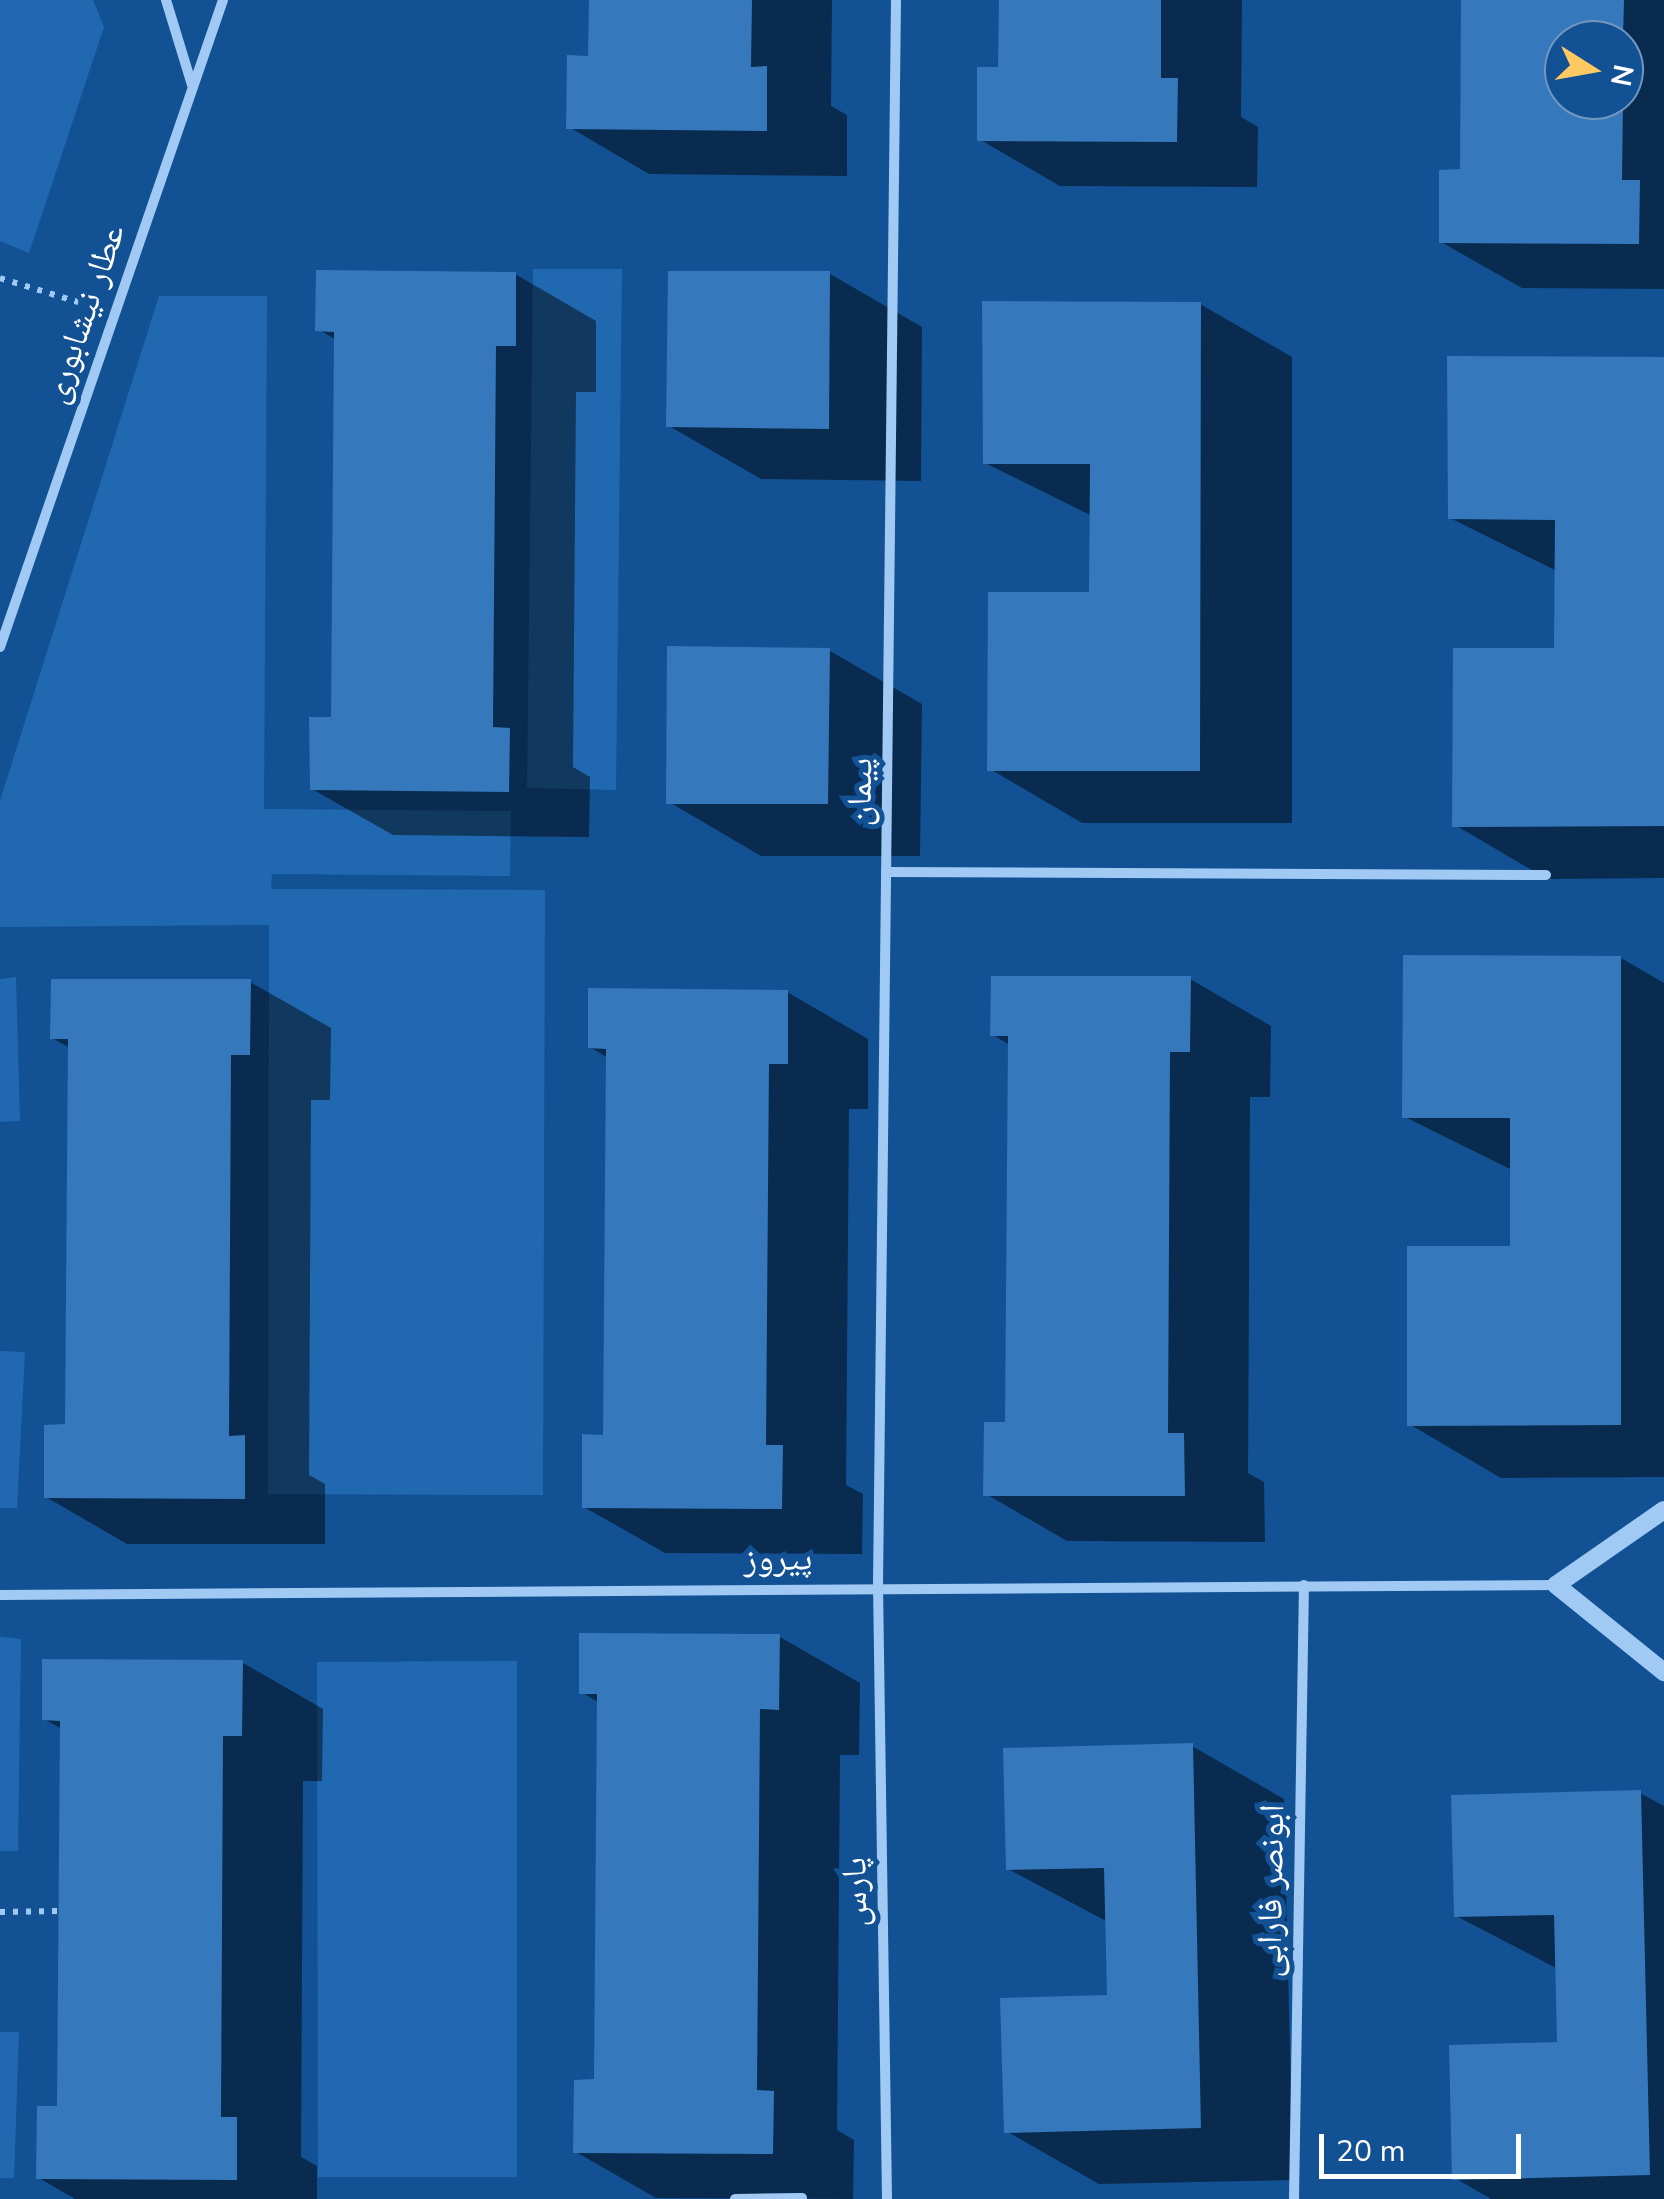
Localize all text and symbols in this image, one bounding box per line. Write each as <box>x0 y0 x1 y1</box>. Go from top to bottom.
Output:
north arrow <box>1544 20 1644 120</box>
text: N <box>1601 61 1642 89</box>
street label: عطار نیشابوری <box>34 219 134 409</box>
street label: پیمان <box>838 757 882 827</box>
street label: پیروز <box>743 1537 813 1581</box>
street label: ابونصر فارابی <box>1248 1804 1294 1978</box>
street label: پارس <box>833 1857 877 1927</box>
scale bar <box>1324 2114 1526 2176</box>
text: 20 m <box>1336 2131 1405 2172</box>

